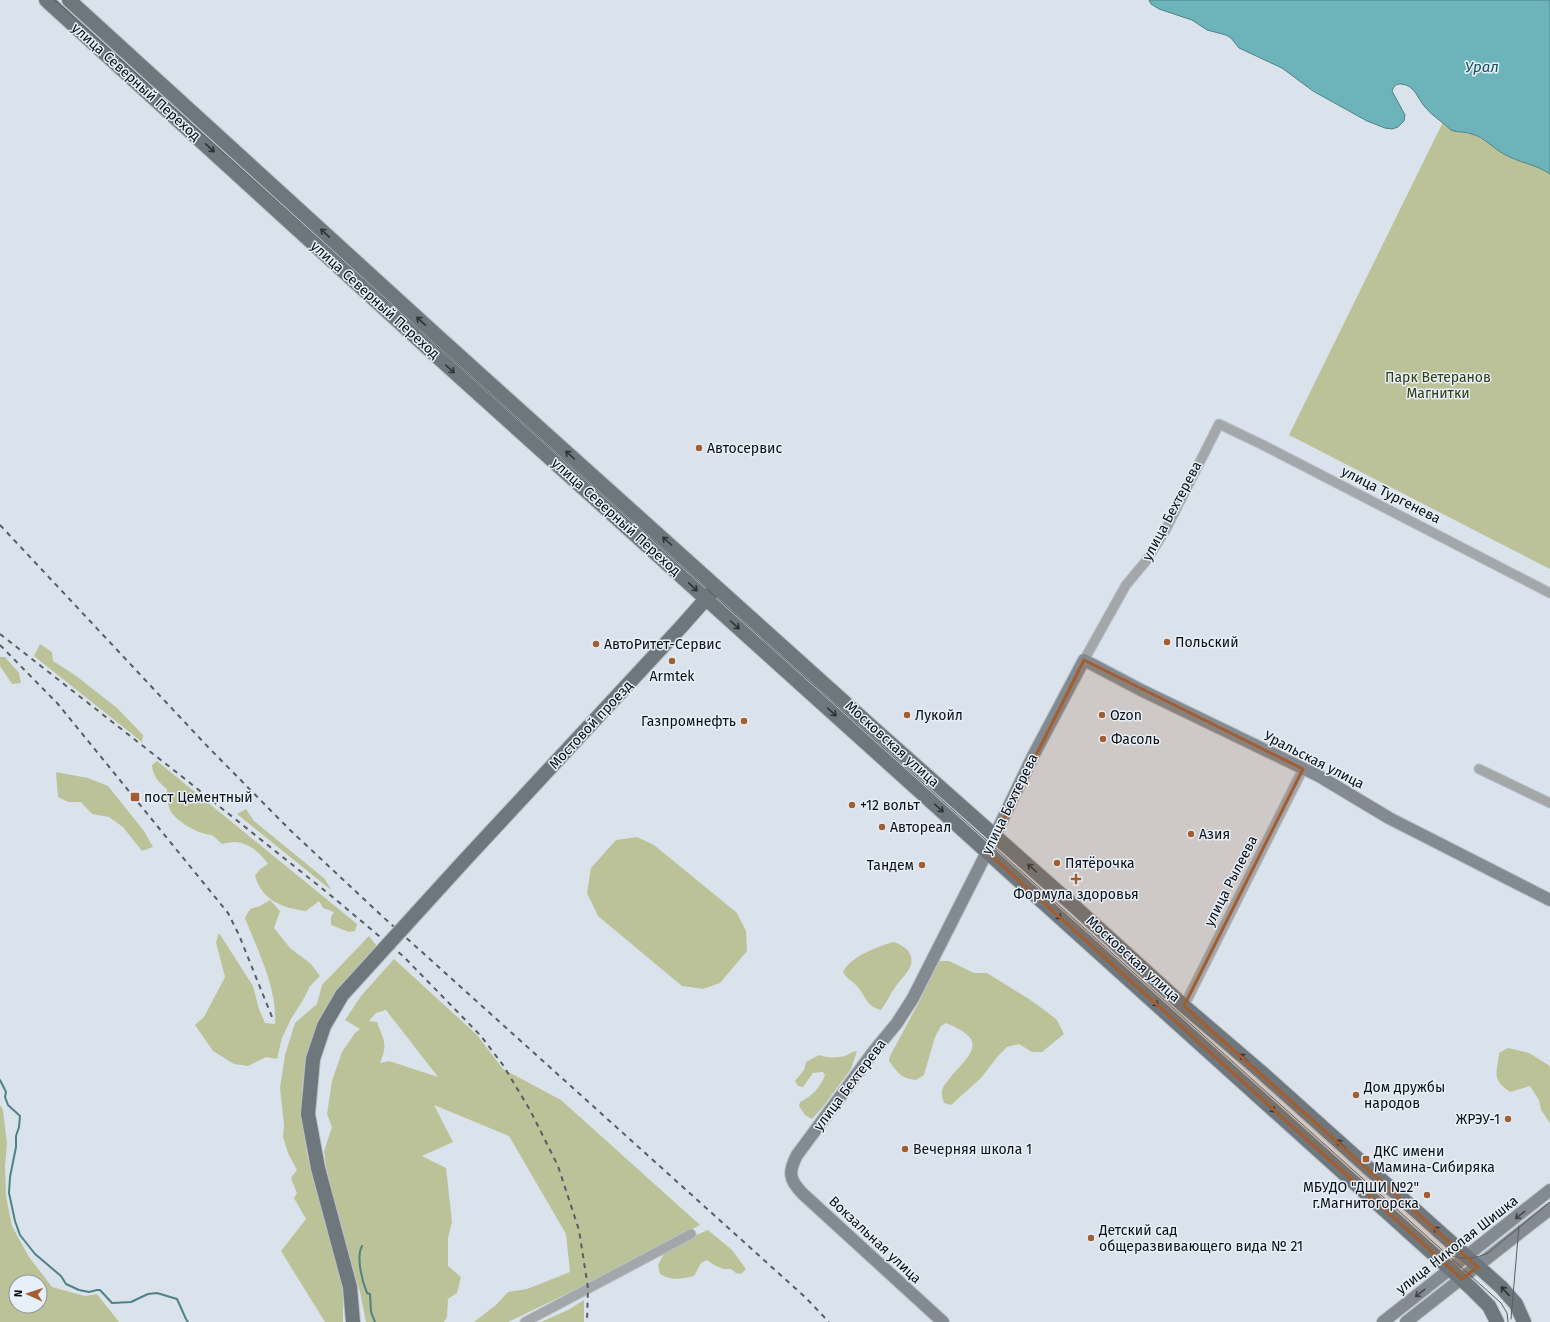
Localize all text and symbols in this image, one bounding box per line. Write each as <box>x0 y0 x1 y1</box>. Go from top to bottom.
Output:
street label: улица Северный Переход <box>68 20 204 145</box>
water label: Урал <box>1465 58 1499 76</box>
one-way arrow <box>205 144 215 153</box>
one-way arrow <box>320 229 330 238</box>
street label: улица Северный Переход <box>307 238 443 363</box>
one-way arrow <box>416 316 426 326</box>
one-way arrow <box>445 364 455 373</box>
park label: Парк Ветеранов Магнитки <box>1385 369 1491 402</box>
place label: Автосервис <box>707 440 782 457</box>
marker: Автосервис <box>694 443 704 453</box>
one-way arrow <box>565 450 575 459</box>
street label: улица Северный Переход <box>548 455 684 580</box>
street label: улица Бехтерева <box>1139 458 1205 564</box>
street label: улица Тургенева <box>1338 463 1444 527</box>
one-way arrow <box>662 537 672 546</box>
one-way arrow <box>687 582 698 591</box>
one-way arrow <box>730 620 740 630</box>
place label: Польский <box>1175 634 1239 651</box>
place label: АвтоРитет-Сервис <box>604 636 722 653</box>
marker: Польский <box>1162 637 1172 647</box>
marker: АвтоРитет-Сервис <box>591 639 601 649</box>
marker: Armtek <box>667 656 677 666</box>
place label: Armtek <box>649 668 695 685</box>
street label: Мостовой проезд <box>546 677 636 773</box>
street label: Московская улица <box>841 697 943 791</box>
one-way arrow <box>826 707 836 716</box>
place label: Лукойл <box>915 707 963 724</box>
place label: Ozon <box>1110 707 1142 724</box>
marker: Лукойл <box>902 710 912 720</box>
marker: Ozon <box>1097 710 1107 720</box>
place label: Газпромнефть <box>641 713 736 730</box>
marker: Газпромнефть <box>739 716 749 726</box>
street label: Уральская улица <box>1261 727 1367 793</box>
place label: Фасоль <box>1111 731 1160 748</box>
marker: Фасоль <box>1098 734 1108 744</box>
street label: улица Бехтерева <box>978 751 1042 857</box>
place label: пост Цементный <box>144 789 253 806</box>
marker: пост Цементный <box>129 791 141 803</box>
place label: +12 вольт <box>860 797 920 814</box>
marker: +12 вольт <box>847 800 857 810</box>
one-way arrow <box>933 804 944 813</box>
place label: Автореал <box>890 819 951 836</box>
marker: Автореал <box>877 822 887 832</box>
place label: Азия <box>1199 826 1230 843</box>
marker: Азия <box>1186 829 1196 839</box>
street label: улица Рылеева <box>1201 833 1261 929</box>
place label: Пятёрочка <box>1065 855 1135 872</box>
place label: Тандем <box>867 857 914 874</box>
marker: Пятёрочка <box>1052 858 1062 868</box>
marker: Тандем <box>917 860 927 870</box>
one-way arrow <box>1028 864 1038 873</box>
marker: Формула здоровья <box>1071 874 1081 884</box>
place label: Формула здоровья <box>1013 886 1139 903</box>
one-way arrow <box>1052 911 1063 920</box>
street label: Московская улица <box>1082 912 1184 1006</box>
one-way arrow <box>1149 998 1159 1007</box>
street label: улица Бехтерева <box>810 1036 890 1134</box>
one-way arrow <box>1239 1053 1249 1062</box>
place label: Дом дружбы народов <box>1363 1079 1445 1112</box>
marker: Дом дружбы народов <box>1351 1090 1361 1100</box>
one-way arrow <box>1266 1103 1276 1112</box>
place label: ЖРЭУ-1 <box>1456 1111 1500 1128</box>
marker: ЖРЭУ-1 <box>1503 1114 1513 1124</box>
one-way arrow <box>1336 1139 1346 1149</box>
place label: Вечерняя школа 1 <box>913 1141 1032 1158</box>
place label: ДКС имени Мамина-Сибиряка <box>1373 1143 1495 1176</box>
marker: Вечерняя школа 1 <box>900 1144 910 1154</box>
marker: ДКС имени Мамина-Сибиряка <box>1361 1154 1371 1164</box>
place label: МБУДО "ДШИ №2" г.Магнитогорска <box>1303 1179 1419 1212</box>
marker: МБУДО "ДШИ №2" г.Магнитогорска <box>1422 1190 1432 1200</box>
street label: улица Николая Шишка <box>1393 1192 1521 1298</box>
street label: Вокзальная улица <box>825 1193 925 1287</box>
one-way arrow <box>1514 1211 1525 1219</box>
place label: Детский сад общеразвивающего вида № 21 <box>1098 1222 1303 1255</box>
one-way arrow <box>1433 1226 1443 1235</box>
marker: Детский сад общеразвивающего вида № 21 <box>1086 1233 1096 1243</box>
north arrow <box>8 1274 48 1314</box>
one-way arrow <box>1501 1287 1510 1297</box>
one-way arrow <box>1415 1289 1426 1298</box>
text: N <box>12 1290 25 1297</box>

